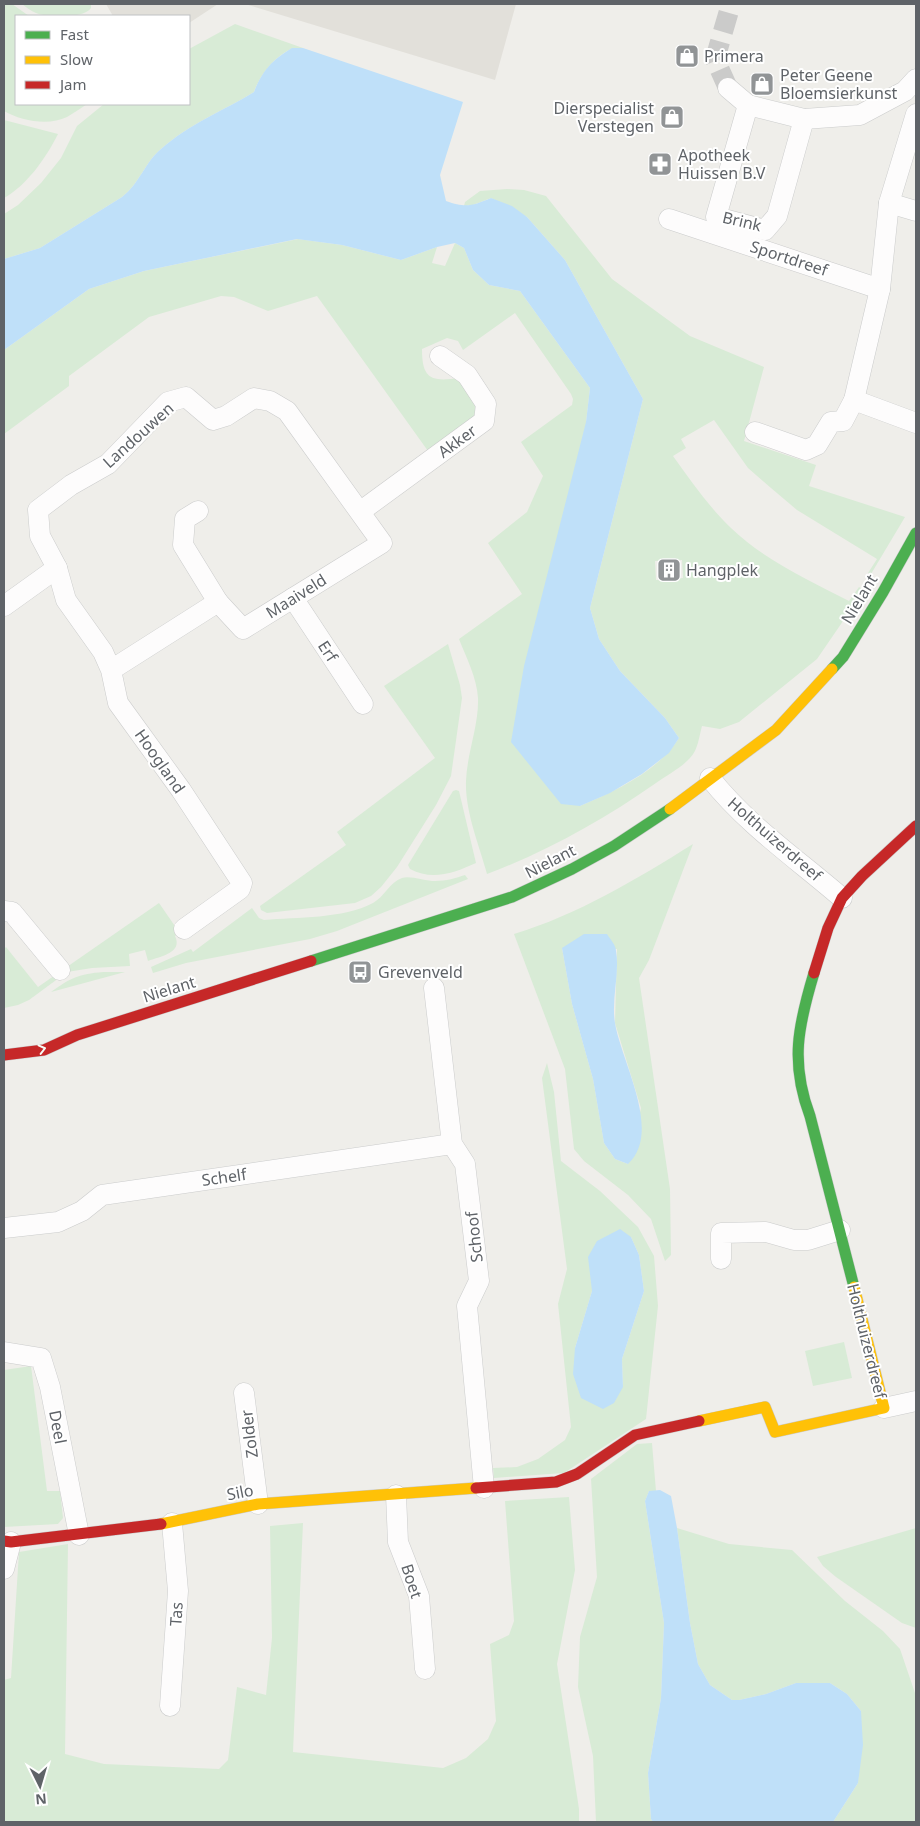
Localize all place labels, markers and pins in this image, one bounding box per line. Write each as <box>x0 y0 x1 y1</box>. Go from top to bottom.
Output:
shop icon: Primera <box>674 43 700 69</box>
place label: Primera <box>704 45 764 67</box>
place label: Peter Geene Bloemsierkunst <box>780 64 898 104</box>
shop icon: Peter Geene Bloemsierkunst <box>749 71 775 97</box>
place label: Dierspecialist Verstegen <box>554 97 654 137</box>
shop icon: Dierspecialist Verstegen <box>659 104 685 130</box>
place label: Apotheek Huissen B.V <box>678 144 766 184</box>
pharmacy icon: Apotheek Huissen B.V <box>647 151 673 177</box>
building icon: Hangplek <box>656 557 682 583</box>
place label: Hangplek <box>686 559 759 581</box>
bus stop icon: Grevenveld <box>347 959 373 985</box>
place label: Grevenveld <box>378 961 463 983</box>

